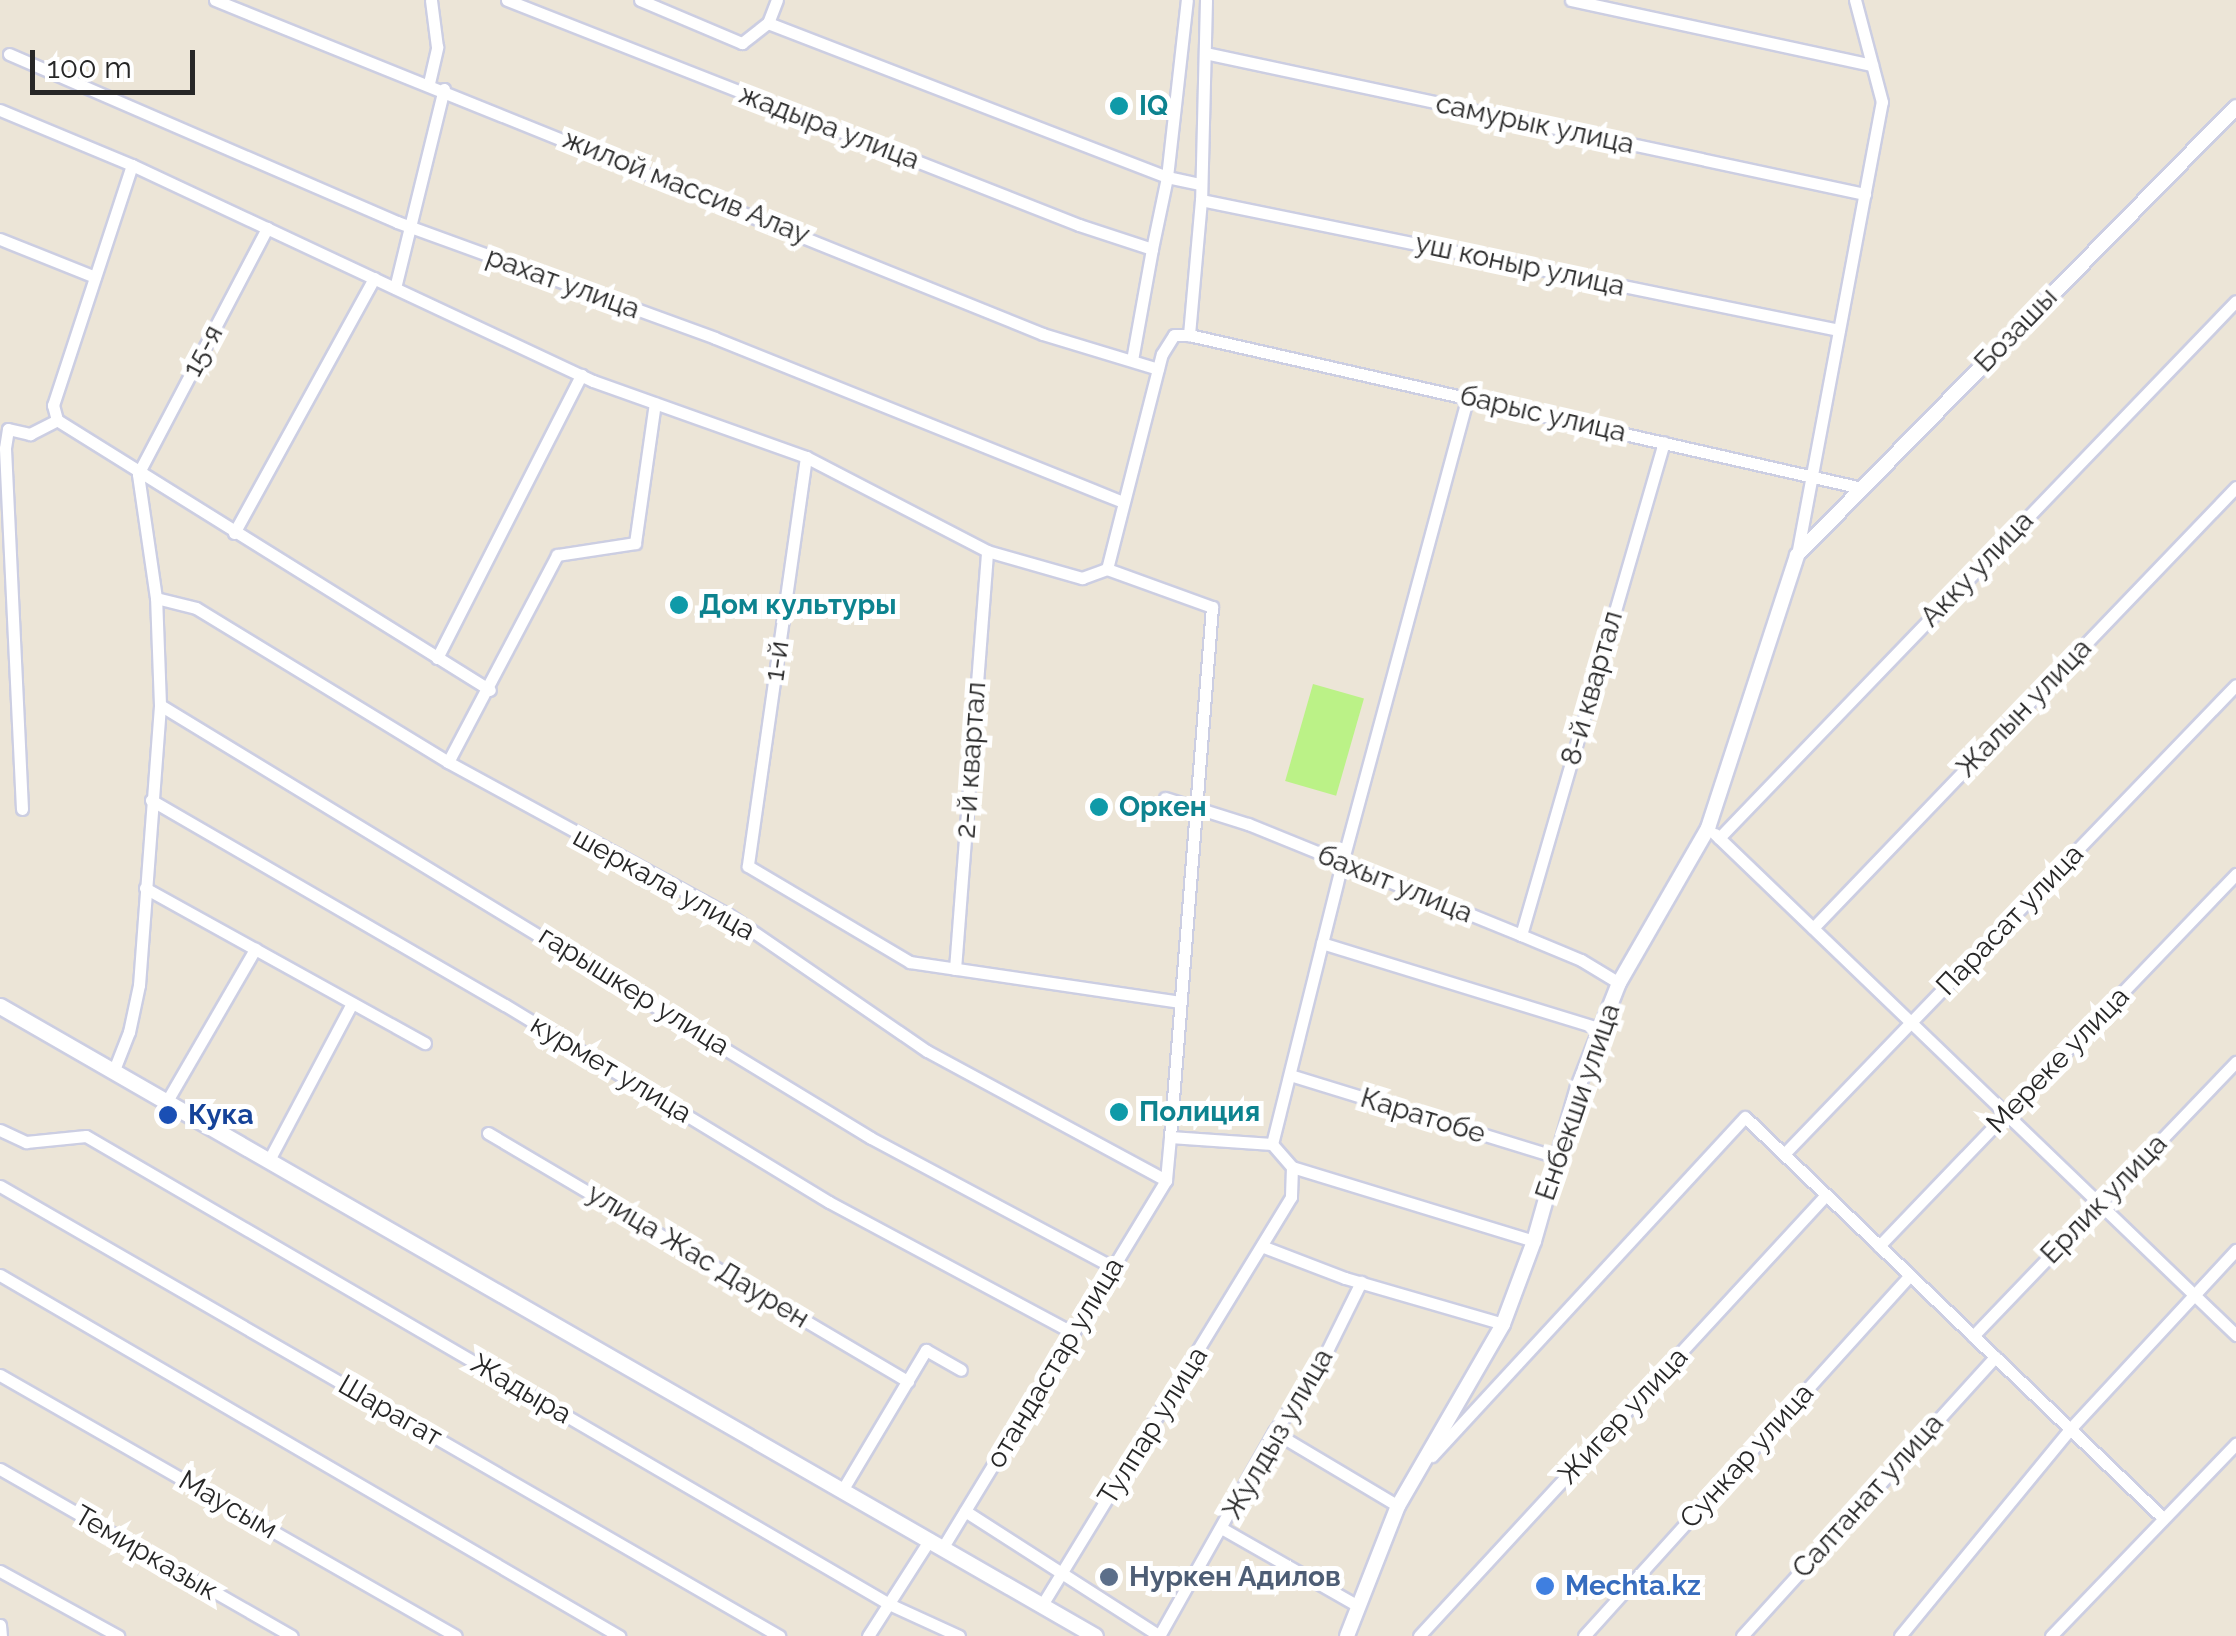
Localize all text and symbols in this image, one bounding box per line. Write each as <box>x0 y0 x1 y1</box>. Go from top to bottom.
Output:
scale bar <box>35 30 200 92</box>
text: 100 m <box>47 50 132 85</box>
street label: жадыра улица <box>734 77 924 177</box>
street label: самурык улица <box>1432 87 1638 161</box>
place label: IQ <box>1139 89 1168 123</box>
marker: IQ <box>1108 95 1130 117</box>
street label: жилой массив Алау <box>557 122 815 252</box>
street label: уш коныр улица <box>1412 226 1628 304</box>
street label: рахат улица <box>482 240 644 326</box>
street label: Бозашы <box>1968 281 2064 379</box>
street label: 15-я <box>176 320 230 382</box>
street label: барыс улица <box>1456 378 1630 450</box>
street label: Акку улица <box>1913 504 2041 634</box>
place label: Дом культуры <box>699 588 896 622</box>
marker: Дом культуры <box>668 594 690 616</box>
street label: 8-й квартал <box>1554 607 1630 769</box>
street label: Жалын улица <box>1949 631 2099 785</box>
street label: 1-й <box>758 639 796 683</box>
street label: 2-й квартал <box>949 681 993 839</box>
place label: Оркен <box>1119 790 1207 824</box>
marker: Оркен <box>1088 796 1110 818</box>
street label: шеркала улица <box>567 820 761 948</box>
street label: Парасат улица <box>1929 837 2091 1003</box>
street label: бахыт улица <box>1312 838 1478 930</box>
street label: гарышкер улица <box>532 919 736 1063</box>
street label: Мереке улица <box>1980 980 2136 1140</box>
street label: Енбекши улица <box>1528 999 1628 1205</box>
street label: курмет улица <box>524 1008 698 1130</box>
street label: Каратобе <box>1357 1081 1489 1151</box>
place label: Полиция <box>1139 1095 1260 1129</box>
place label: Кука <box>188 1098 253 1132</box>
marker: Полиция <box>1108 1101 1130 1123</box>
marker: Кука <box>157 1104 179 1126</box>
street label: Ерлик улица <box>2034 1127 2174 1271</box>
street label: улица Жас Даурен <box>581 1177 815 1335</box>
street label: отандастар улица <box>979 1251 1131 1475</box>
street label: Тулпар улица <box>1091 1340 1215 1512</box>
street label: Жигер улица <box>1551 1340 1695 1492</box>
street label: Жулдыз улица <box>1215 1342 1341 1526</box>
street label: Жадыра <box>465 1347 577 1431</box>
street label: Шарагат <box>332 1368 448 1454</box>
street label: Сункар улица <box>1673 1376 1821 1536</box>
street label: Салтанат улица <box>1785 1407 1951 1585</box>
street label: Маусым <box>173 1463 283 1547</box>
street label: Темирказык <box>68 1498 224 1608</box>
place label: Нуркен Адилов <box>1129 1560 1342 1594</box>
marker: Нуркен Адилов <box>1098 1566 1120 1588</box>
place label: Mechta.kz <box>1565 1569 1701 1603</box>
marker: Mechta.kz <box>1534 1575 1556 1597</box>

